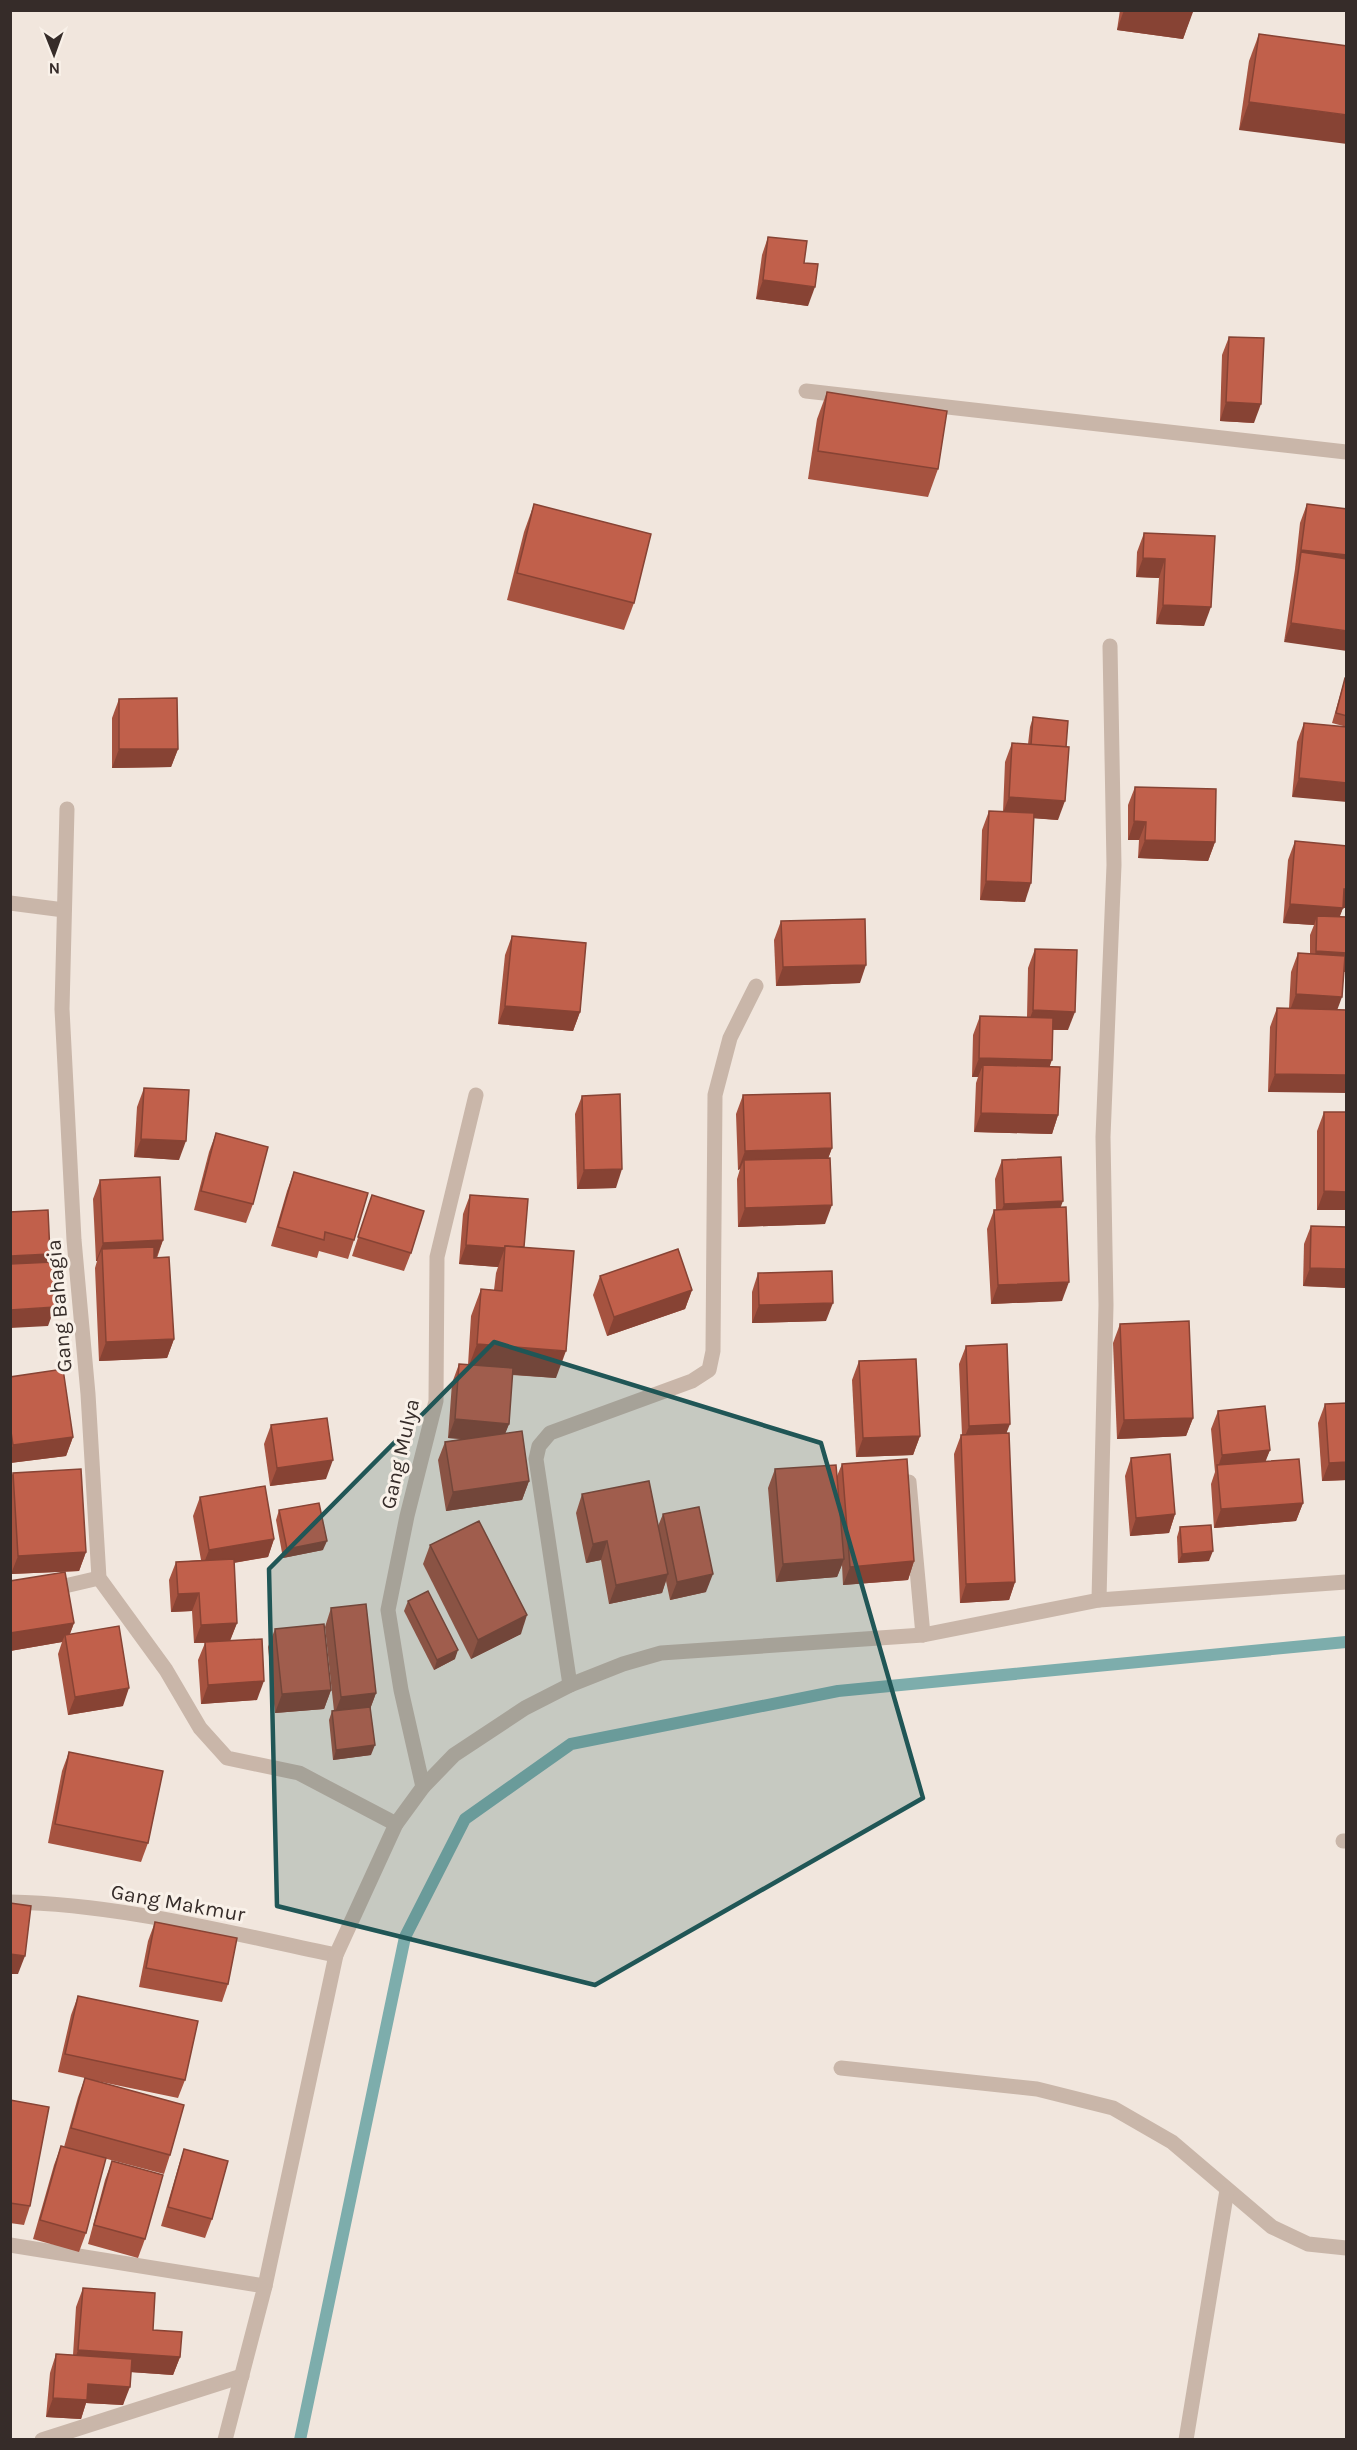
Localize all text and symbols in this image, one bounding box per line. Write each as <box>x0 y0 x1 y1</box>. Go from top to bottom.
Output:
north arrow <box>24 24 84 84</box>
text: N <box>48 59 60 78</box>
street label: Gang Bahagia <box>41 1239 77 1373</box>
street label: Gang Mulya <box>376 1397 424 1511</box>
street label: Gang Makmur <box>109 1879 247 1927</box>

